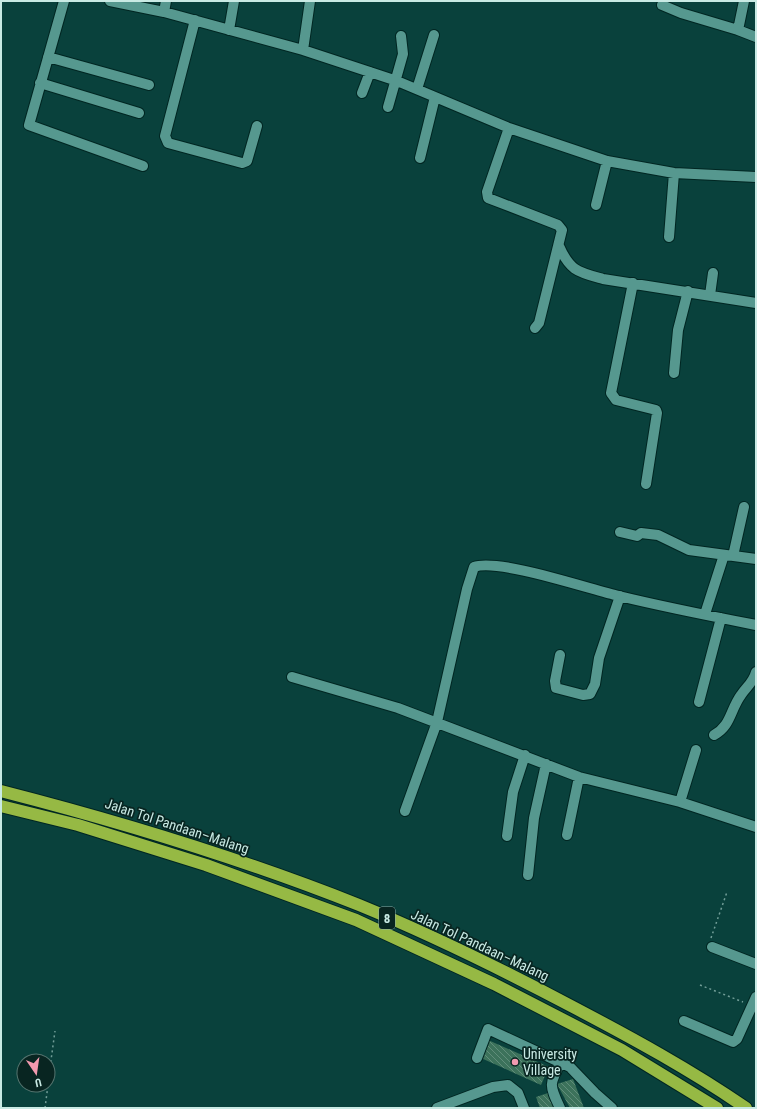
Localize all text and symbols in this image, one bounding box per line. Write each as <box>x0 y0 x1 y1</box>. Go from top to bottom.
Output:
street label: Jalan Tol Pandaan–Malang <box>103 795 251 857</box>
street label: Jalan Tol Pandaan–Malang <box>408 906 552 984</box>
road number: 8 <box>379 907 395 929</box>
place label: University Village <box>523 1046 577 1078</box>
north arrow <box>16 1053 56 1093</box>
marker: University Village <box>510 1057 520 1067</box>
text: U <box>34 1075 43 1089</box>

